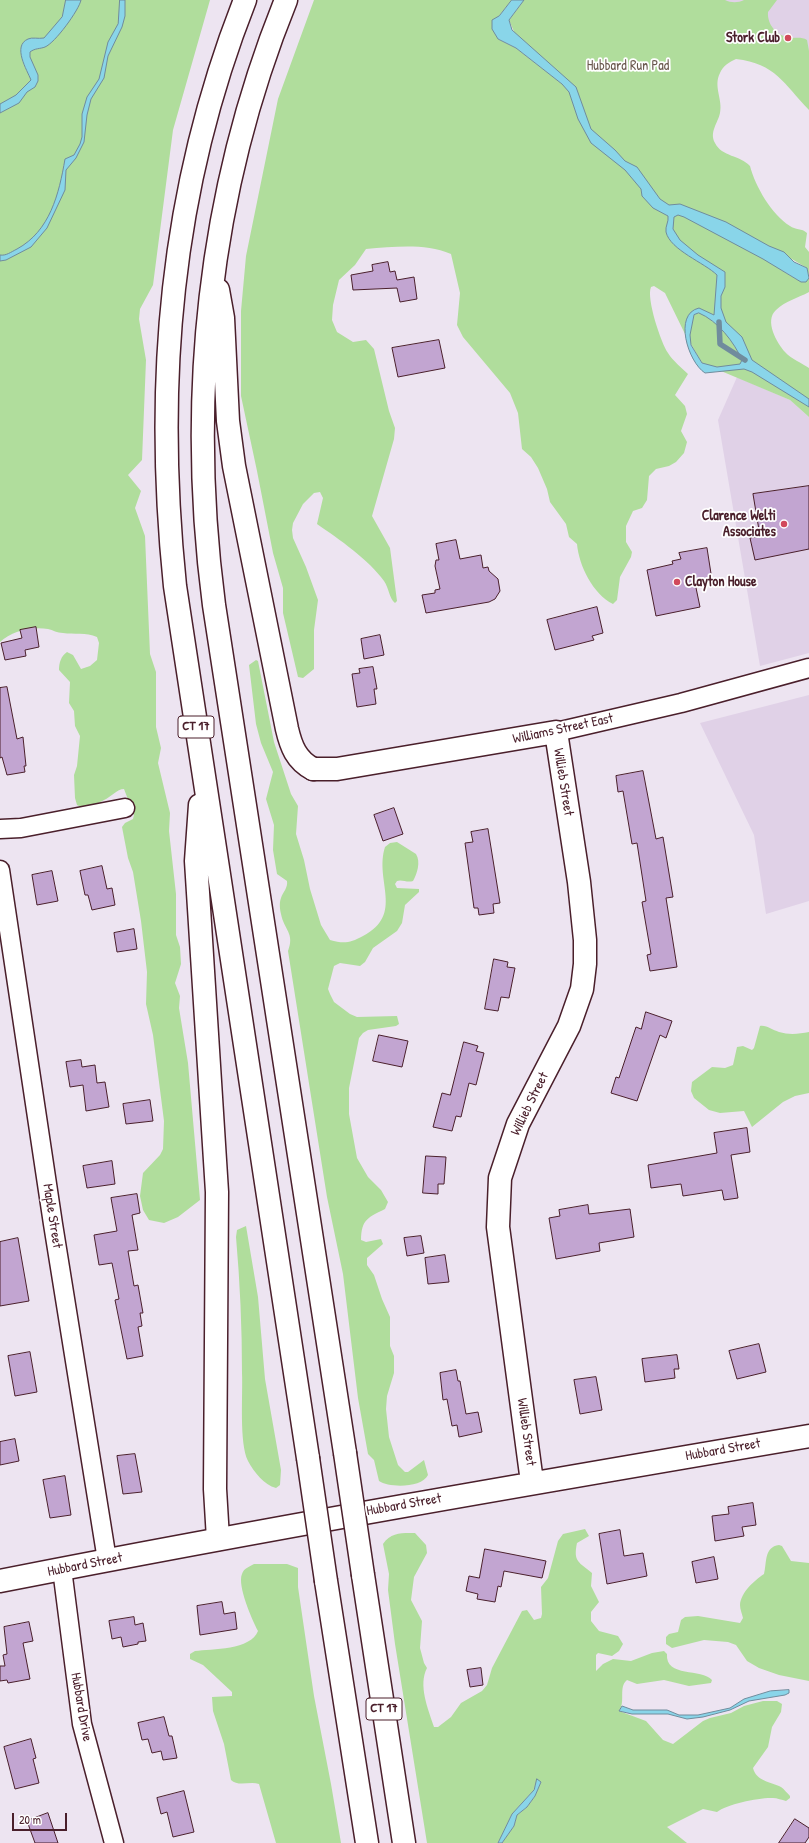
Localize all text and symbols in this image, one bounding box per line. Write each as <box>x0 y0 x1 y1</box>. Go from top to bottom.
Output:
place label: Stork Club <box>726 30 780 46</box>
marker: Stork Club <box>783 33 793 43</box>
park label: Hubbard Run Pad <box>587 58 669 74</box>
place label: Clarence Welti Associates <box>702 508 776 540</box>
marker: Clarence Welti Associates <box>779 519 789 529</box>
place label: Clayton House <box>685 574 757 590</box>
marker: Clayton House <box>672 577 682 587</box>
street label: Williams Street East <box>511 710 615 748</box>
road number: CT 17 <box>178 716 214 738</box>
street label: Willieb Street <box>549 747 577 817</box>
street label: Willieb Street <box>508 1070 552 1138</box>
street label: Maple Street <box>39 1183 65 1249</box>
street label: Willieb Street <box>513 1397 539 1467</box>
street label: Hubbard Street <box>684 1435 762 1465</box>
street label: Hubbard Street <box>365 1490 443 1520</box>
street label: Hubbard Street <box>46 1550 124 1580</box>
street label: Hubbard Drive <box>67 1671 95 1743</box>
road number: CT 17 <box>366 1698 402 1720</box>
scale bar <box>14 1805 69 1831</box>
text: 20 m <box>19 1811 41 1828</box>

